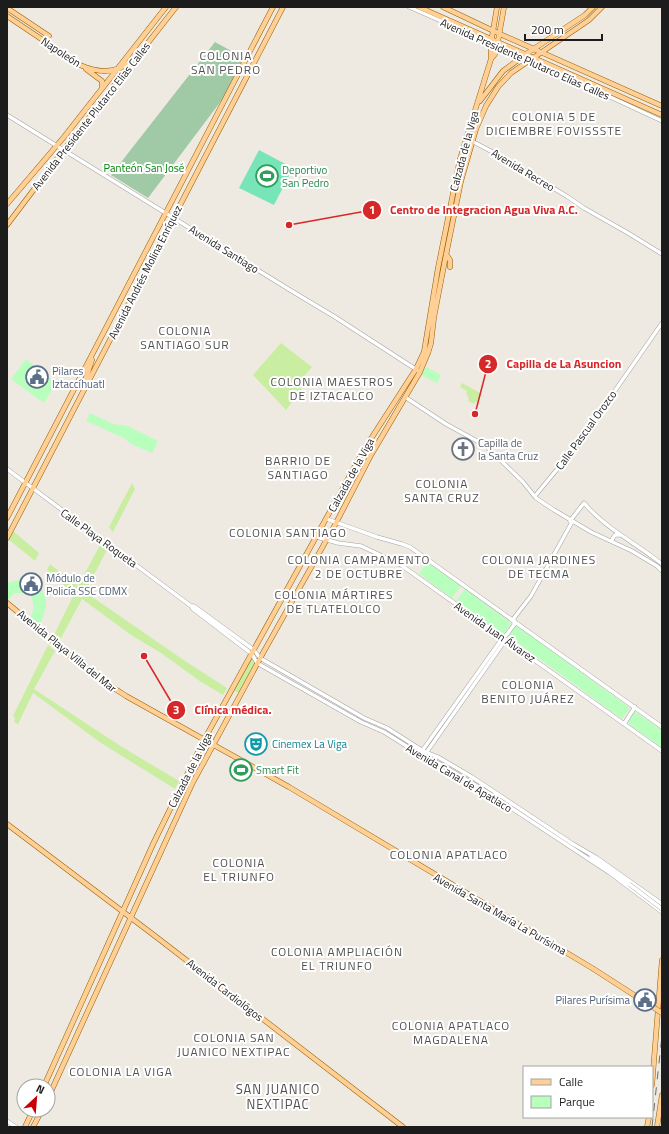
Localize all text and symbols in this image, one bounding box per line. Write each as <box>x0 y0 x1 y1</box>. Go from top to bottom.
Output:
street label: Avenida Presidente Plutarco Elías Calles <box>438 14 612 104</box>
scale bar <box>525 16 602 42</box>
text: 200 m <box>531 20 564 39</box>
street label: Napoleón <box>38 33 84 71</box>
street label: Avenida Presidente Plutarco Elías Calles <box>28 39 154 193</box>
district label: COLONIA SAN PEDRO <box>191 46 261 79</box>
district label: COLONIA 5 DE DICIEMBRE FOVISSSTE <box>486 107 622 140</box>
street label: Calzada de la Viga <box>446 109 483 193</box>
street label: Avenida Recreo <box>488 145 558 195</box>
park label: Panteón San José <box>104 160 185 176</box>
place label: Deportivo San Pedro <box>282 162 329 191</box>
sports icon: Deportivo San Pedro <box>254 163 280 189</box>
callout: Centro de Integracion Agua Viva A.C. <box>362 198 586 222</box>
text: 1 <box>369 200 375 219</box>
text: Centro de Integracion Agua Viva A.C. <box>390 200 578 219</box>
street label: Avenida Andrés Molina Enríquez <box>104 202 186 342</box>
street label: Avenida Santiago <box>186 221 262 277</box>
district label: COLONIA SANTIAGO SUR <box>140 321 230 354</box>
callout: Capilla de La Asuncion <box>478 352 629 376</box>
text: 2 <box>485 354 491 373</box>
text: Capilla de La Asuncion <box>507 354 621 373</box>
place label: Pilares Iztaccíhuatl <box>52 363 105 392</box>
public building icon: Pilares Iztaccíhuatl <box>24 364 50 390</box>
district label: COLONIA MAESTROS DE IZTACALCO <box>270 372 394 405</box>
street label: Calle Pascual Orozco <box>552 387 621 473</box>
street label: Calzada de la Viga <box>324 435 378 515</box>
place label: Capilla de la Santa Cruz <box>478 435 538 464</box>
church icon: Capilla de la Santa Cruz <box>450 436 476 462</box>
district label: BARRIO DE SANTIAGO <box>265 451 331 484</box>
district label: COLONIA SANTA CRUZ <box>404 474 480 507</box>
street label: Calle Playa Roqueta <box>57 505 141 572</box>
district label: COLONIA SANTIAGO <box>229 523 347 542</box>
district label: COLONIA CAMPAMENTO 2 DE OCTUBRE <box>287 550 431 583</box>
district label: COLONIA JARDINES DE TECMA <box>482 550 596 583</box>
place label: Módulo de Policía SSC CDMX <box>46 570 127 599</box>
public building icon: Módulo de Policía SSC CDMX <box>18 571 44 597</box>
district label: COLONIA MÁRTIRES DE TLATELOLCO <box>275 585 393 618</box>
street label: Avenida Juan Álvarez <box>451 598 539 666</box>
street label: Avenida Playa Villa del Mar <box>14 606 120 696</box>
district label: COLONIA BENITO JUÁREZ <box>481 675 575 708</box>
callout: Clínica médica. <box>166 698 279 722</box>
text: 3 <box>173 700 179 719</box>
text: Clínica médica. <box>194 700 272 719</box>
street label: Calzada de la Viga <box>164 729 216 810</box>
theatre icon: Cinemex La Viga <box>243 731 269 757</box>
place label: Cinemex La Viga <box>272 736 348 752</box>
street label: Avenida Canal de Apatlaco <box>403 740 515 816</box>
sports icon: Smart Fit <box>228 757 254 783</box>
place label: Smart Fit <box>256 762 299 778</box>
district label: COLONIA APATLACO <box>390 845 508 864</box>
district label: COLONIA EL TRIUNFO <box>203 853 275 886</box>
street label: Avenida Santa María La Purísima <box>431 869 570 959</box>
district label: COLONIA AMPLIACIÓN EL TRIUNFO <box>271 942 403 975</box>
street label: Avenida Cardiológos <box>183 955 267 1025</box>
public building icon: Pilares Purísima <box>632 987 658 1013</box>
place label: Pilares Purísima <box>555 992 630 1008</box>
district label: COLONIA APATLACO MAGDALENA <box>392 1016 510 1049</box>
district label: COLONIA SAN JUANICO NEXTIPAC <box>177 1028 291 1061</box>
district label: COLONIA LA VIGA <box>69 1062 173 1081</box>
legend <box>523 1066 653 1118</box>
text: Calle <box>559 1072 583 1091</box>
north arrow <box>16 1078 56 1118</box>
district label: SAN JUANICO NEXTIPAC <box>236 1079 320 1114</box>
text: N <box>33 1080 47 1098</box>
text: Parque <box>559 1092 595 1111</box>

